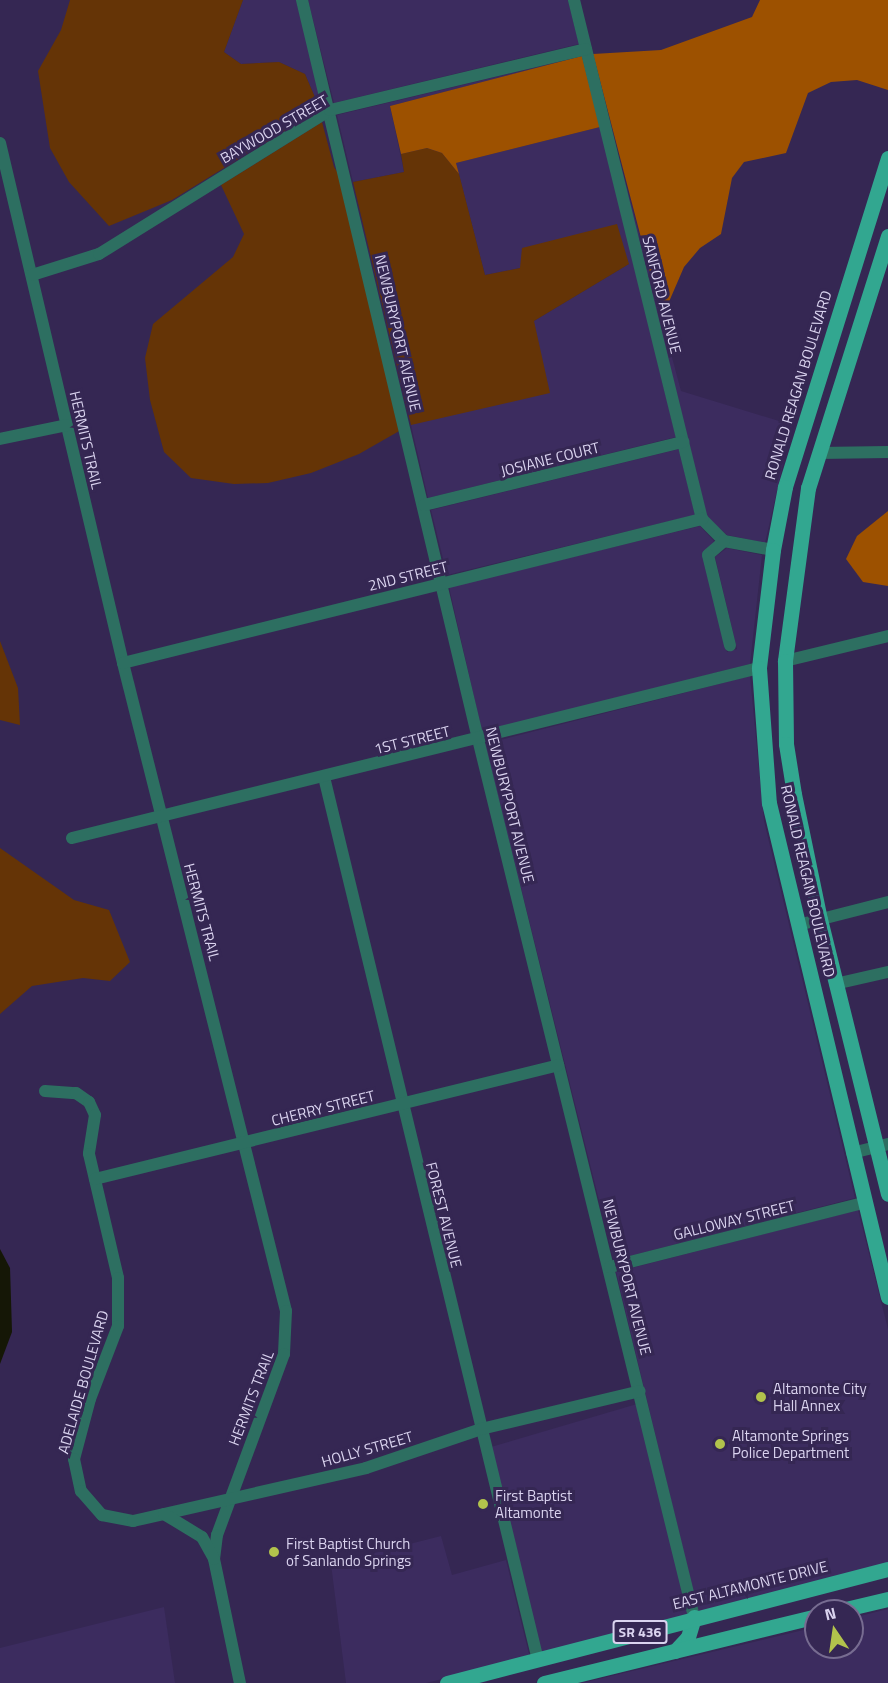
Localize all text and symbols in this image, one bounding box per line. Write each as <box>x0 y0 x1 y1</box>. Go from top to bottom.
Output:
street label: BAYWOOD STREET <box>217 91 331 167</box>
street label: SANFORD AVENUE <box>639 234 685 356</box>
street label: NEWBURYPORT AVENUE <box>371 253 425 413</box>
street label: RONALD REAGAN BOULEVARD <box>761 288 835 482</box>
street label: HERMITS TRAIL <box>66 389 106 491</box>
street label: JOSIANE COURT <box>499 438 601 480</box>
street label: 2ND STREET <box>366 557 450 595</box>
street label: 1ST STREET <box>372 722 452 758</box>
street label: NEWBURYPORT AVENUE <box>482 725 538 885</box>
street label: RONALD REAGAN BOULEVARD <box>777 783 839 979</box>
street label: HERMITS TRAIL <box>180 861 224 963</box>
street label: CHERRY STREET <box>269 1086 377 1130</box>
street label: FOREST AVENUE <box>422 1160 466 1270</box>
street label: GALLOWAY STREET <box>671 1196 797 1244</box>
street label: NEWBURYPORT AVENUE <box>599 1197 655 1357</box>
street label: ADELAIDE BOULEVARD <box>54 1308 112 1456</box>
street label: HERMITS TRAIL <box>225 1348 277 1448</box>
place label: Altamonte City Hall Annex <box>773 1379 867 1414</box>
marker: Altamonte City Hall Annex <box>754 1390 768 1404</box>
place label: Altamonte Springs Police Department <box>732 1426 849 1461</box>
street label: HOLLY STREET <box>319 1427 415 1471</box>
marker: Altamonte Springs Police Department <box>713 1437 727 1451</box>
place label: First Baptist Altamonte <box>495 1486 572 1521</box>
marker: First Baptist Altamonte <box>476 1497 490 1511</box>
place label: First Baptist Church of Sanlando Springs <box>286 1534 411 1569</box>
marker: First Baptist Church of Sanlando Springs <box>267 1545 281 1559</box>
street label: EAST ALTAMONTE DRIVE <box>671 1557 829 1613</box>
north arrow <box>804 1599 864 1659</box>
road number: SR 436 <box>612 1621 668 1643</box>

